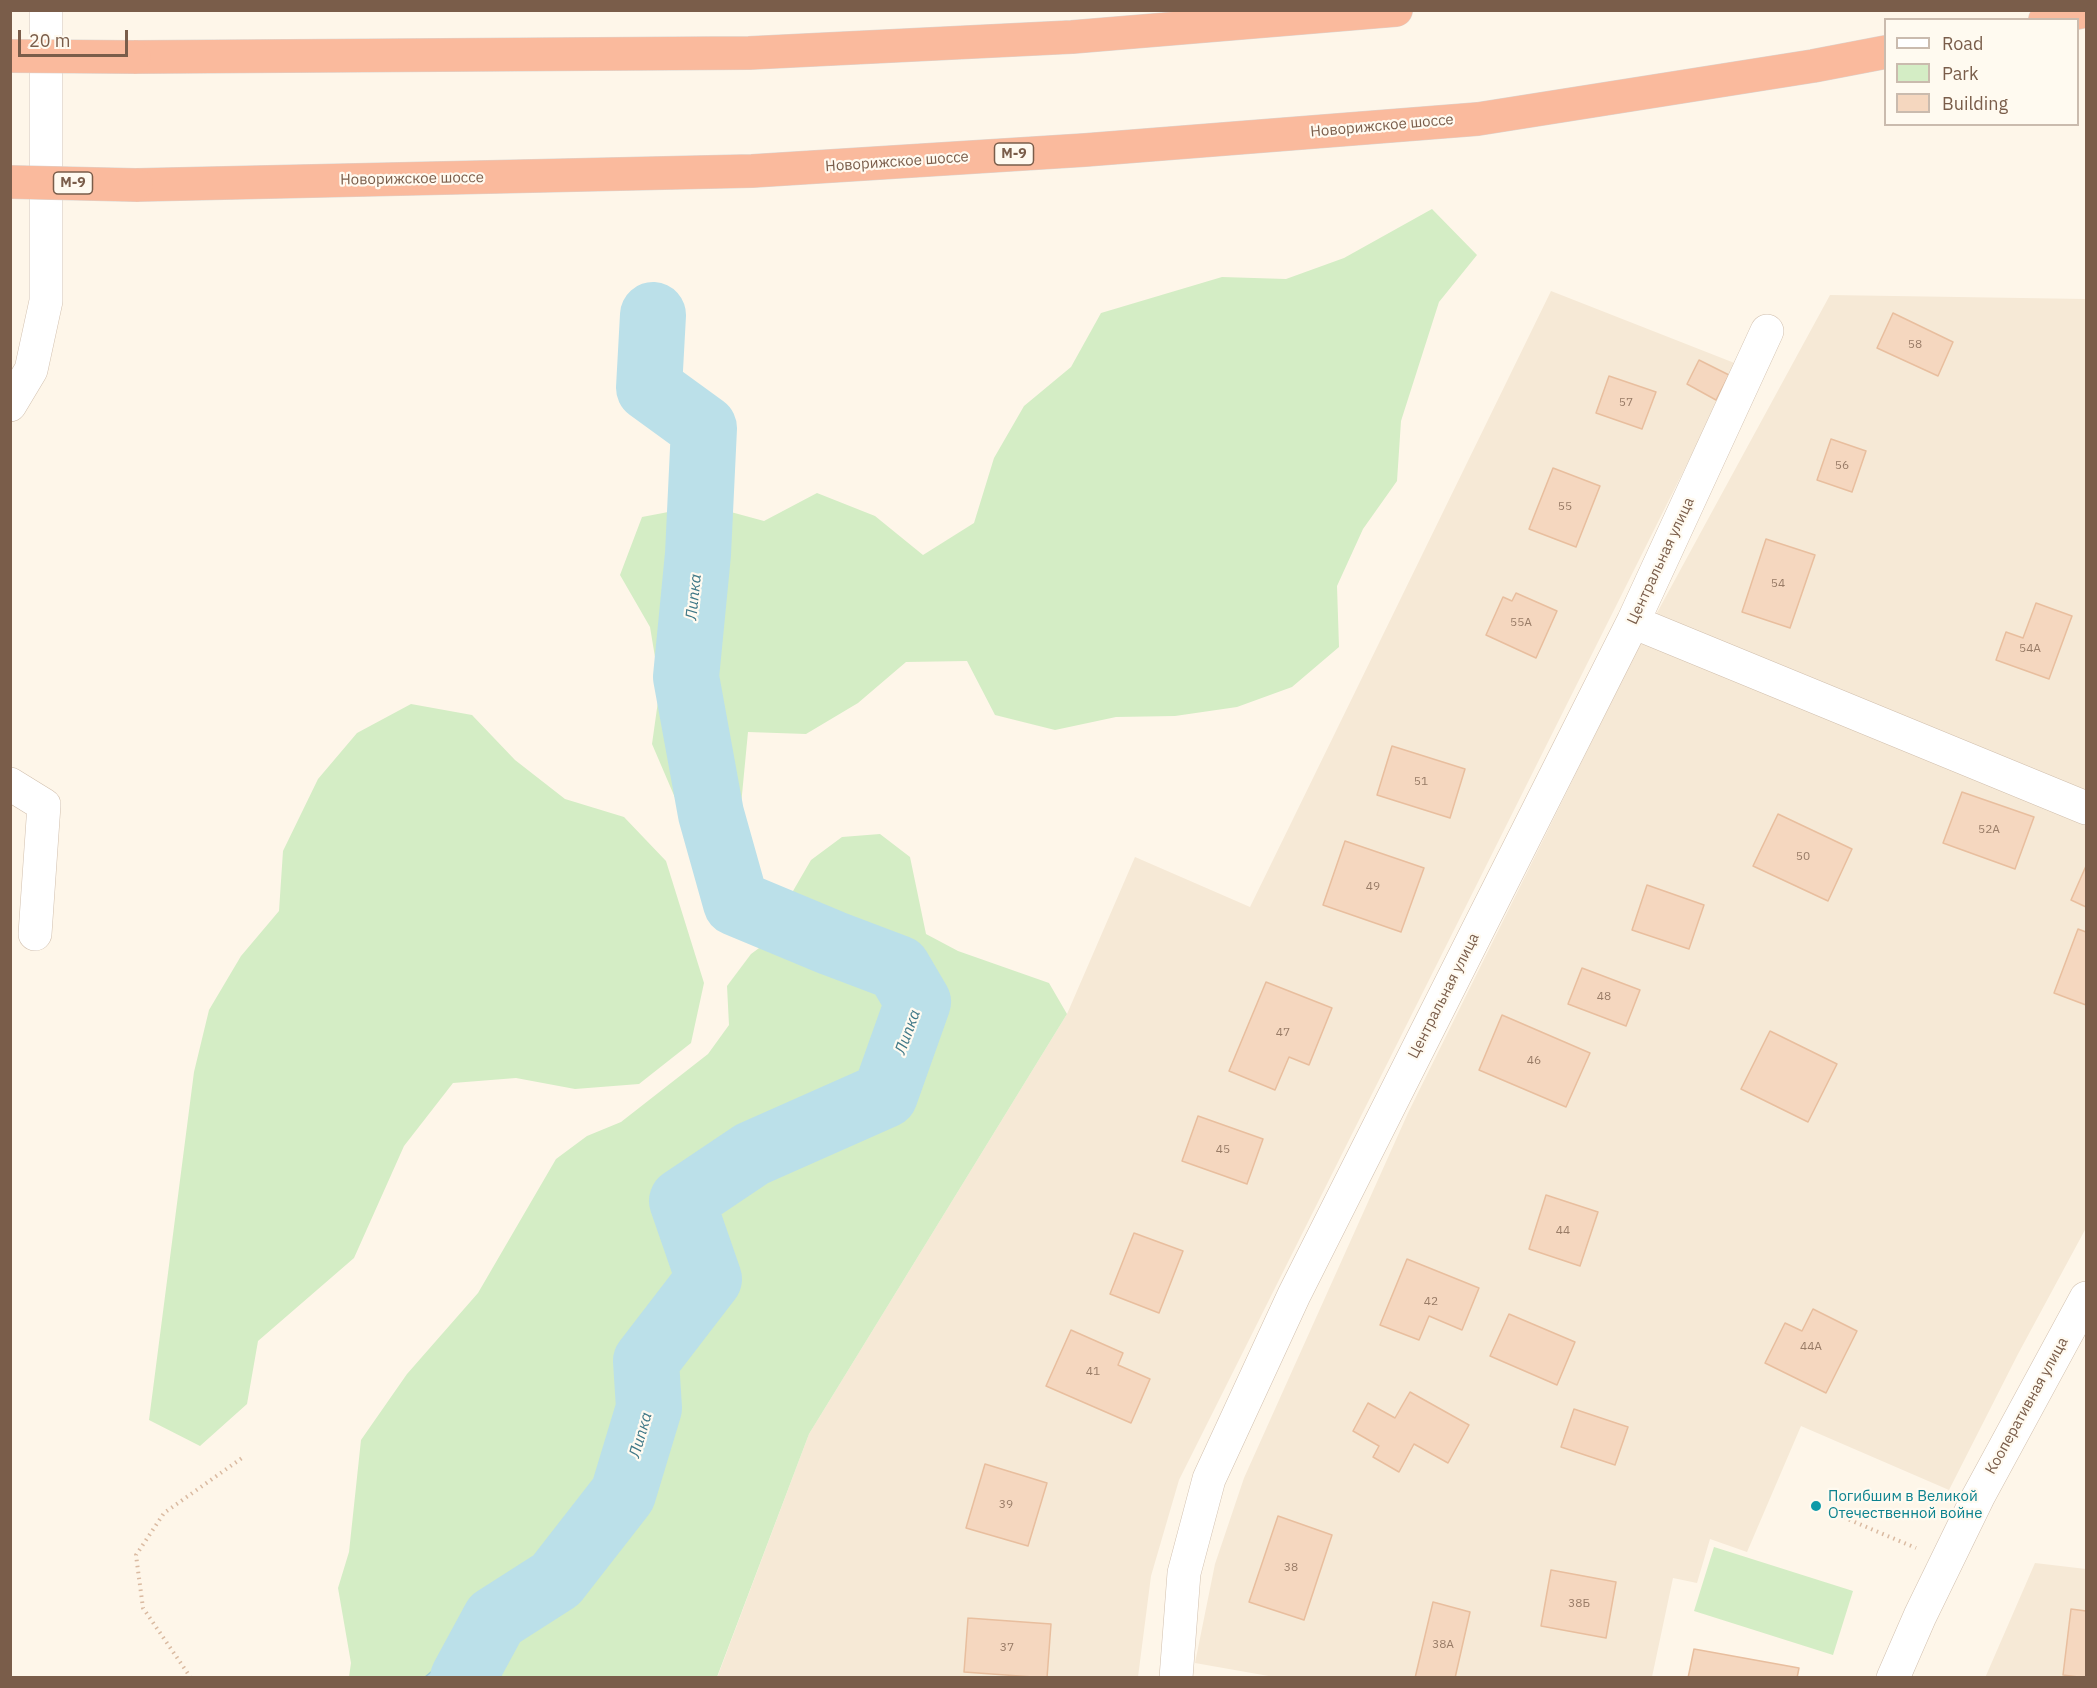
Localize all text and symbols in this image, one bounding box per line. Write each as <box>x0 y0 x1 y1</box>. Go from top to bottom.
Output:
scale bar <box>21 18 130 56</box>
legend <box>1884 18 2079 126</box>
text: 20 m <box>29 29 71 52</box>
text: Road <box>1942 32 1983 55</box>
text: Park <box>1942 62 1978 85</box>
text: Building <box>1942 92 2008 115</box>
street label: Новорижское шоссе <box>1310 111 1454 141</box>
road number: М-9 <box>994 143 1034 165</box>
street label: Новорижское шоссе <box>825 148 969 176</box>
street label: Новорижское шоссе <box>340 169 484 189</box>
road number: М-9 <box>54 172 92 194</box>
house number: 58 <box>1908 338 1922 352</box>
house number: 57 <box>1619 396 1633 410</box>
house number: 56 <box>1835 459 1849 473</box>
street label: Центральная улица <box>1624 495 1698 627</box>
house number: 55 <box>1558 500 1572 514</box>
water label: Липка <box>682 573 706 621</box>
house number: 54 <box>1771 577 1785 591</box>
house number: 55А <box>1510 616 1532 630</box>
house number: 54А <box>2019 642 2041 656</box>
house number: 51 <box>1414 775 1428 789</box>
house number: 52А <box>1978 823 2000 837</box>
house number: 50 <box>1796 850 1810 864</box>
house number: 49 <box>1366 880 1380 894</box>
street label: Центральная улица <box>1405 930 1483 1062</box>
house number: 48 <box>1597 990 1611 1004</box>
water label: Липка <box>891 1007 925 1057</box>
house number: 47 <box>1276 1026 1290 1040</box>
house number: 46 <box>1527 1054 1541 1068</box>
house number: 45 <box>1216 1143 1230 1157</box>
house number: 44 <box>1556 1224 1570 1238</box>
house number: 42 <box>1424 1295 1438 1309</box>
street label: Кооперативная улица <box>1982 1334 2072 1478</box>
house number: 44А <box>1800 1340 1822 1354</box>
house number: 41 <box>1086 1365 1100 1379</box>
water label: Липка <box>625 1410 657 1460</box>
place label: Погибшим в Великой Отечественной войне <box>1828 1488 1982 1523</box>
house number: 39 <box>999 1498 1013 1512</box>
marker: Погибшим в Великой Отечественной войне <box>1809 1499 1823 1513</box>
house number: 38 <box>1284 1561 1298 1575</box>
house number: 38Б <box>1568 1597 1590 1611</box>
house number: 38А <box>1432 1638 1454 1652</box>
house number: 37 <box>1000 1641 1014 1655</box>

